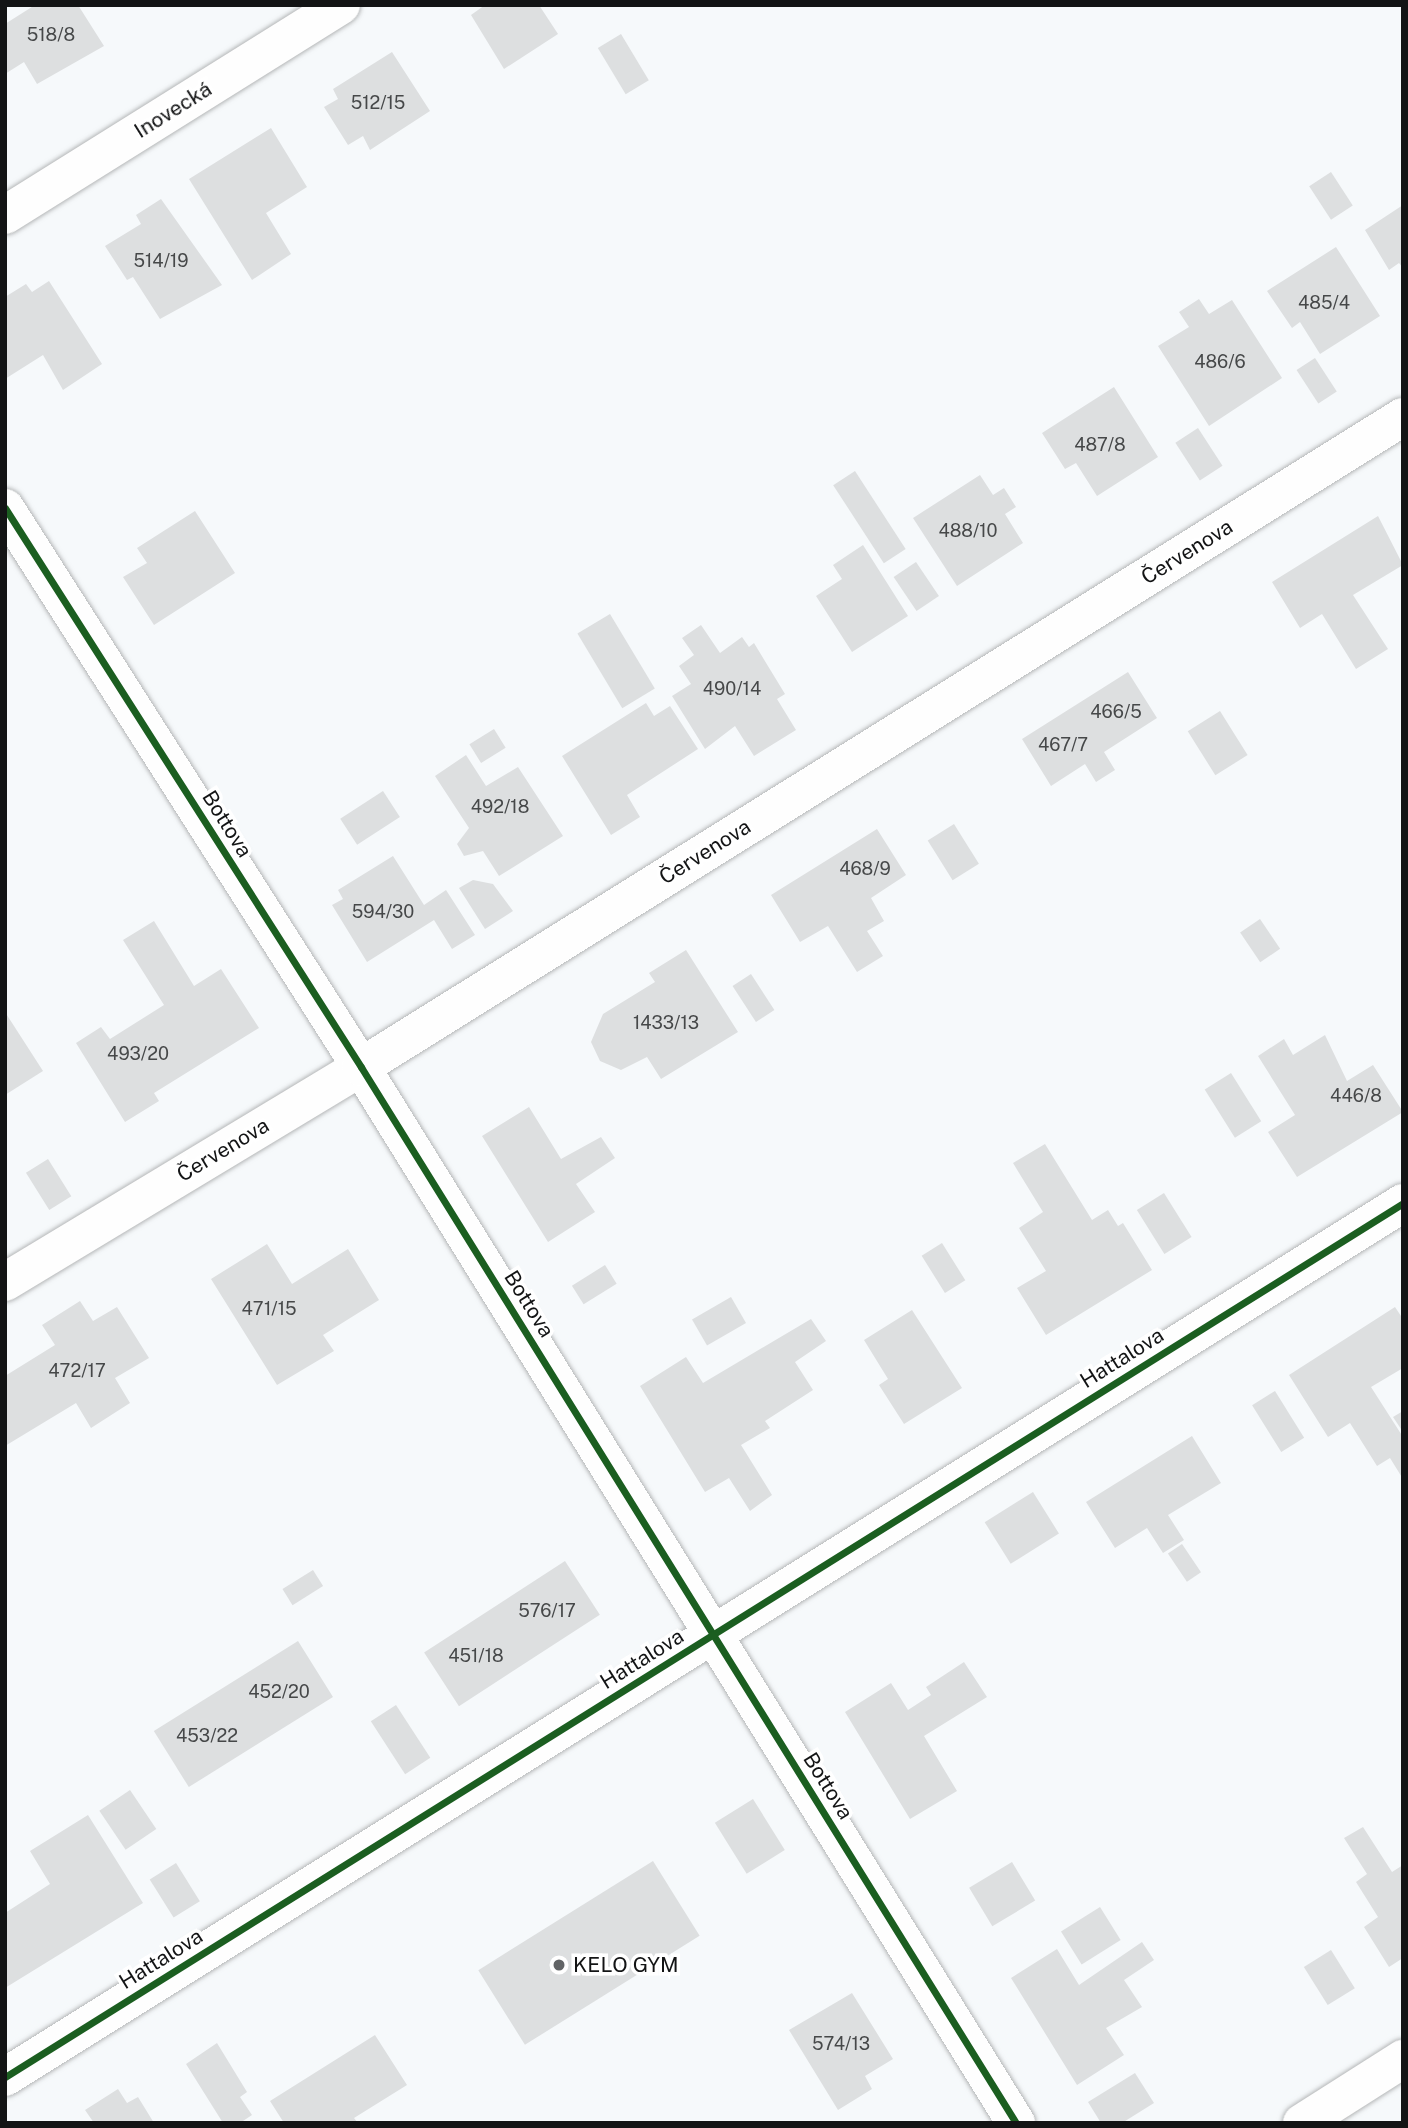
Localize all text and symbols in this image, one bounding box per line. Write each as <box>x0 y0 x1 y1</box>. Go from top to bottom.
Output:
house number: 518/8 <box>27 24 75 46</box>
street label: Inovecká <box>130 76 216 144</box>
house number: 512/15 <box>351 92 405 114</box>
house number: 514/19 <box>133 250 189 272</box>
house number: 485/4 <box>1298 292 1350 314</box>
house number: 486/6 <box>1194 351 1246 373</box>
house number: 487/8 <box>1074 434 1126 456</box>
street label: Červenova <box>1137 514 1237 590</box>
house number: 488/10 <box>938 520 998 542</box>
house number: 490/14 <box>703 678 761 700</box>
house number: 466/5 <box>1090 701 1142 723</box>
house number: 467/7 <box>1038 734 1088 756</box>
street label: Bottova <box>197 786 257 862</box>
house number: 492/18 <box>471 796 529 818</box>
street label: Červenova <box>655 814 755 890</box>
house number: 468/9 <box>839 858 891 880</box>
house number: 594/30 <box>352 901 414 923</box>
house number: 1433/13 <box>633 1012 699 1034</box>
house number: 493/20 <box>107 1043 169 1065</box>
house number: 446/8 <box>1330 1085 1382 1107</box>
street label: Červenova <box>172 1113 274 1187</box>
street label: Bottova <box>499 1266 559 1342</box>
house number: 471/15 <box>242 1298 296 1320</box>
street label: Hattalova <box>1076 1323 1168 1393</box>
house number: 472/17 <box>48 1360 106 1382</box>
house number: 576/17 <box>518 1600 576 1622</box>
street label: Hattalova <box>596 1624 688 1694</box>
house number: 451/18 <box>448 1645 504 1667</box>
house number: 452/20 <box>248 1681 310 1703</box>
house number: 453/22 <box>176 1725 238 1747</box>
street label: Bottova <box>798 1748 858 1824</box>
street label: Hattalova <box>115 1924 207 1994</box>
place label: KELO GYM <box>573 1952 679 1978</box>
marker: KELO GYM <box>551 1957 567 1973</box>
house number: 574/13 <box>812 2033 870 2055</box>

